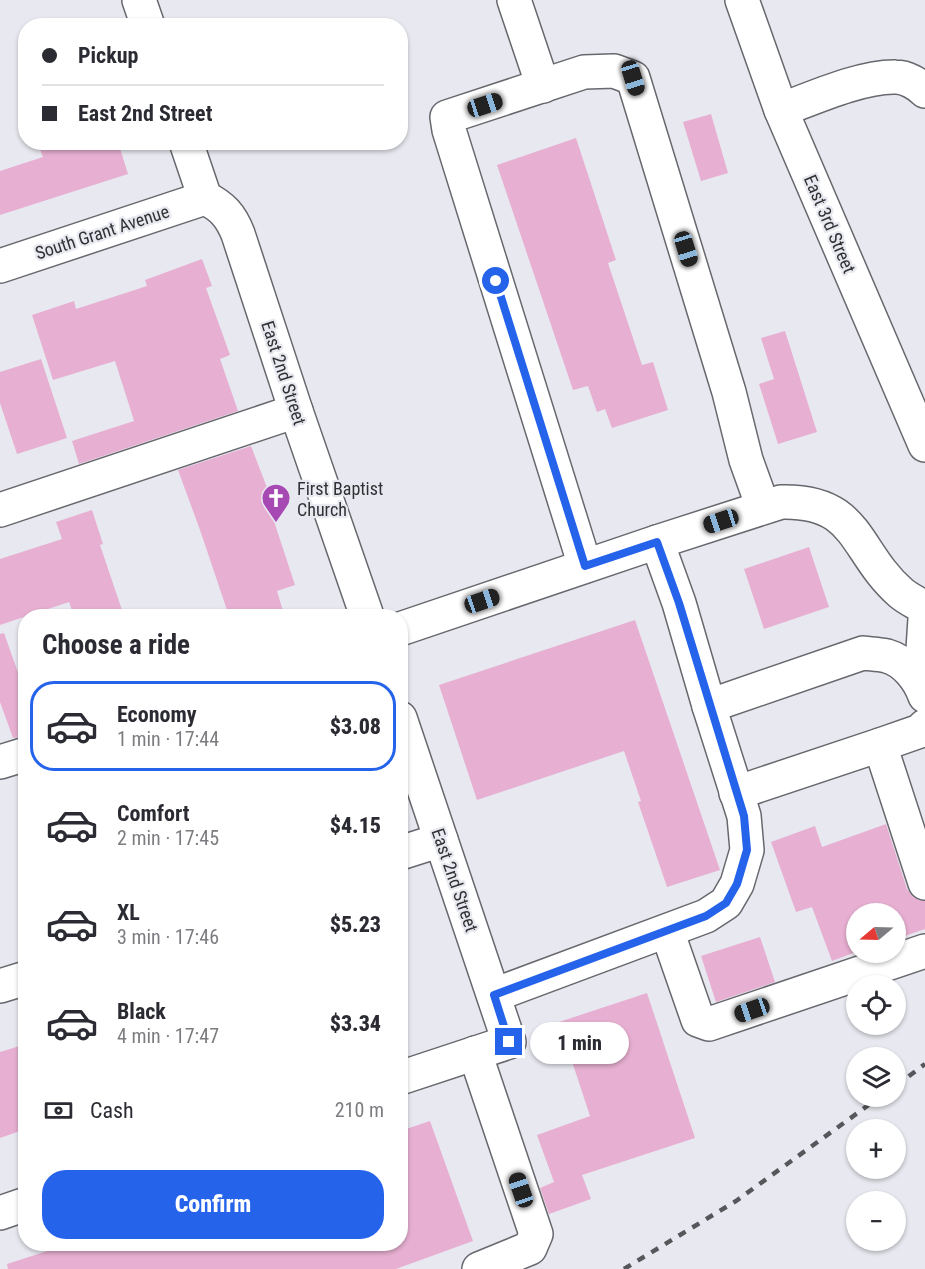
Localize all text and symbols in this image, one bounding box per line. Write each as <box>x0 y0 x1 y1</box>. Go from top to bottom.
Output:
text: Pickup <box>78 43 138 68</box>
car <box>619 58 647 98</box>
car <box>465 91 505 119</box>
text: East 2nd Street <box>78 101 212 126</box>
street label: East 3rd Street <box>800 172 860 276</box>
street label: South Grant Avenue <box>32 200 172 264</box>
car <box>672 229 700 269</box>
route start <box>482 267 509 294</box>
street label: East 2nd Street <box>257 318 311 428</box>
place label: First Baptist Church <box>297 478 383 520</box>
church icon: First Baptist Church <box>260 482 292 524</box>
car <box>701 507 741 535</box>
car <box>462 587 502 615</box>
text: Choose a ride <box>42 629 190 661</box>
icon: car <box>45 699 99 753</box>
text: Economy <box>117 702 197 727</box>
text: $3.08 <box>330 714 381 739</box>
text: 1 min · 17:44 <box>117 727 219 751</box>
icon: car <box>45 798 99 852</box>
text: Comfort <box>117 801 190 826</box>
text: $4.15 <box>330 813 381 838</box>
street label: East 2nd Street <box>427 825 483 935</box>
text: 2 min · 17:45 <box>117 826 219 850</box>
icon: car <box>45 897 99 951</box>
text: XL <box>117 900 140 925</box>
north arrow <box>846 903 906 963</box>
map controls <box>846 903 906 1251</box>
text: $5.23 <box>330 912 381 937</box>
text: 3 min · 17:46 <box>117 925 219 949</box>
button: locate <box>846 975 906 1035</box>
icon: car <box>45 996 99 1050</box>
car <box>732 996 772 1024</box>
text: Black <box>117 999 166 1024</box>
text: $3.34 <box>330 1011 381 1036</box>
callout: 1 min <box>530 1021 629 1063</box>
text: 4 min · 17:47 <box>117 1024 219 1048</box>
route end <box>495 1028 522 1055</box>
text: 1 min <box>557 1031 602 1055</box>
button: layers <box>846 1047 906 1107</box>
icon: cash <box>42 1094 75 1127</box>
text: Cash <box>90 1098 134 1123</box>
text: 210 m <box>335 1098 384 1122</box>
button: + <box>846 1119 906 1179</box>
button: Confirm <box>42 1170 384 1239</box>
car <box>507 1170 535 1210</box>
button: − <box>846 1191 906 1251</box>

